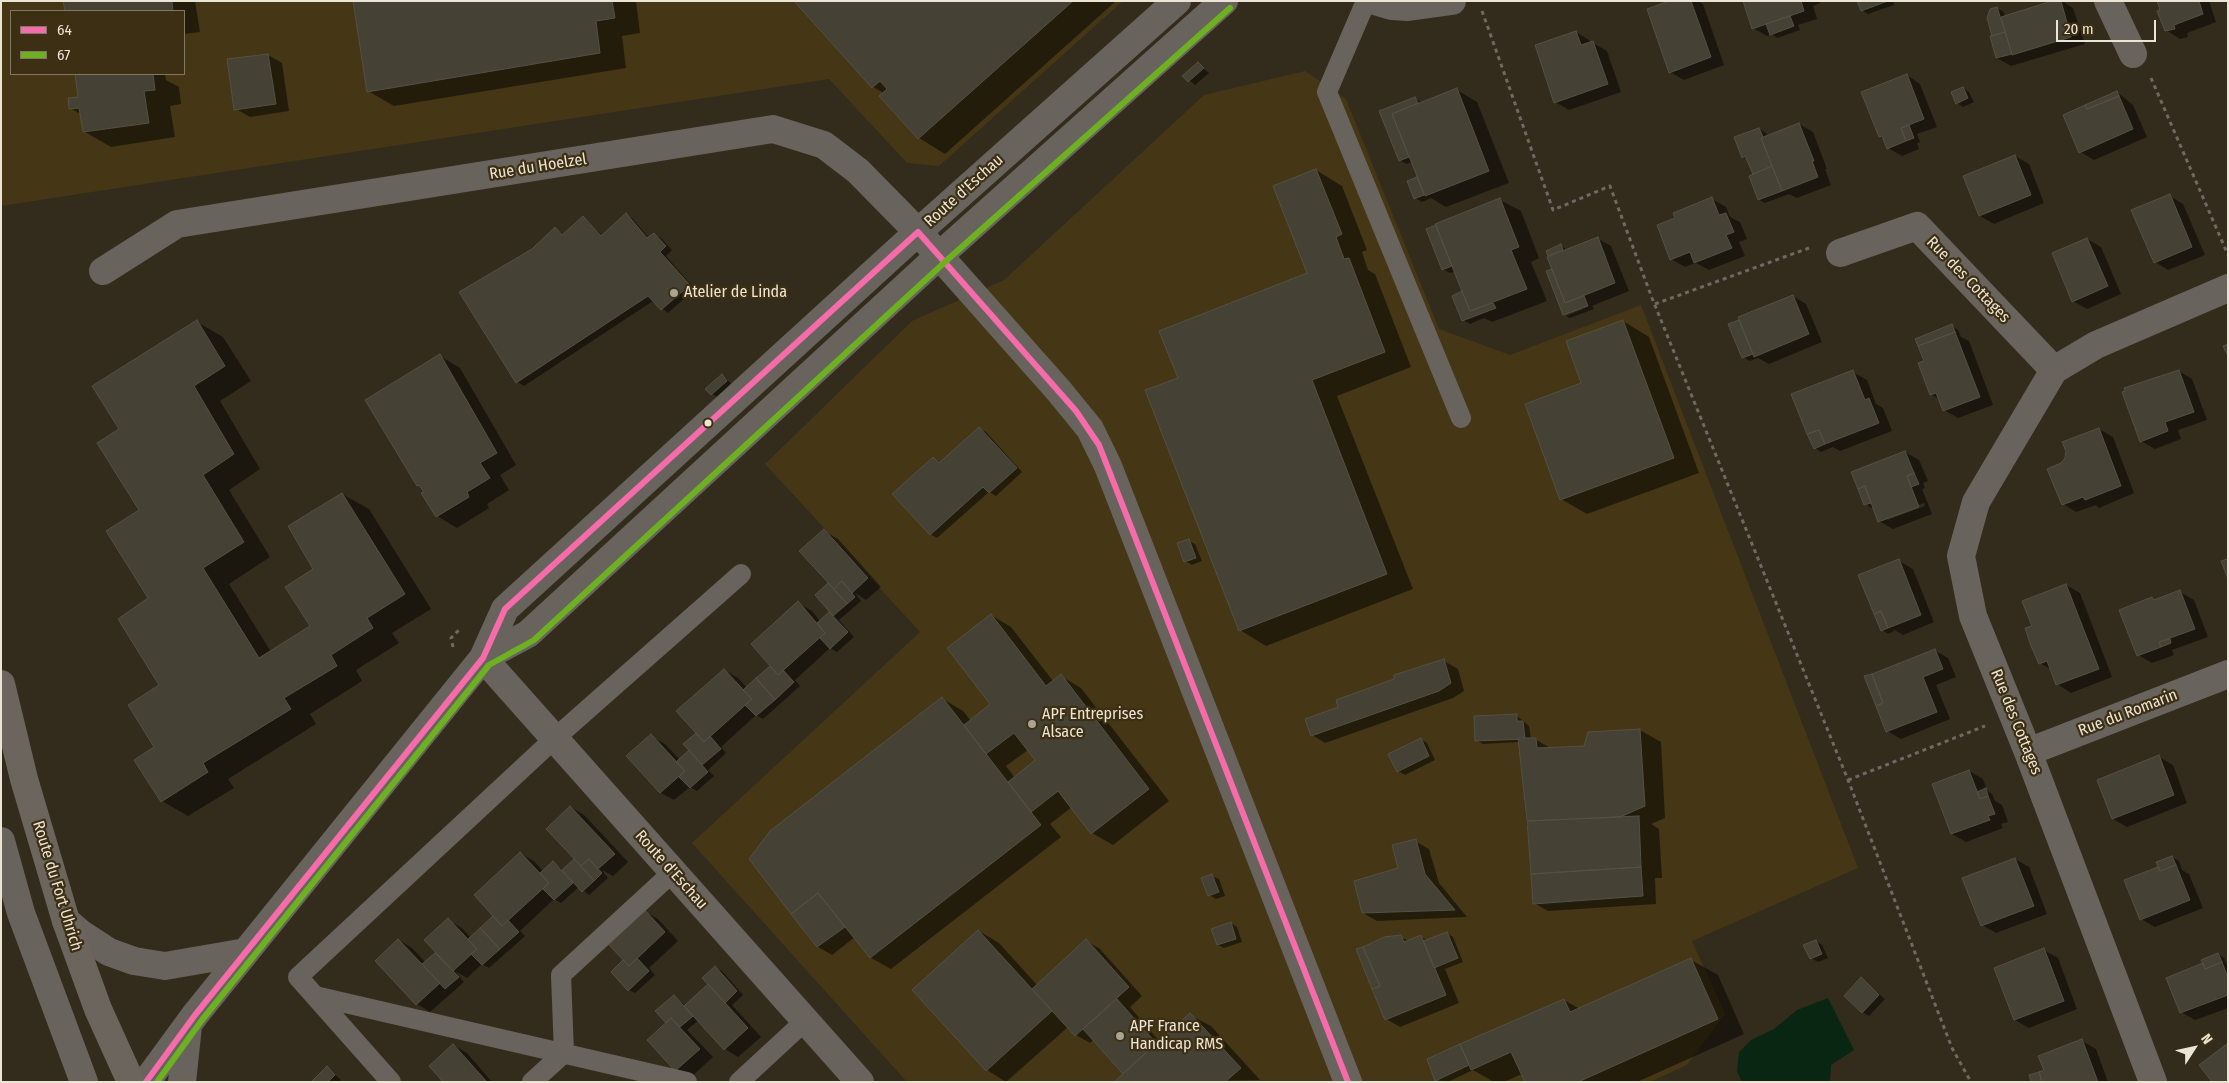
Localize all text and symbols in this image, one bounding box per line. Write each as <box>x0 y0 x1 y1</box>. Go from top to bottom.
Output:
legend <box>10 10 185 75</box>
scale bar <box>2059 10 2159 42</box>
text: 20 m <box>2064 20 2094 38</box>
text: 64 <box>57 21 72 39</box>
text: 67 <box>57 46 70 64</box>
street label: Rue du Hoelzel <box>488 150 588 184</box>
street label: Route d'Eschau <box>921 151 1007 231</box>
street label: Rue des Cottages <box>1922 233 2014 327</box>
place label: Atelier de Linda <box>684 283 787 303</box>
marker: Atelier de Linda <box>668 287 680 299</box>
unlabelled marker <box>703 418 713 428</box>
street label: Rue des Cottages <box>1986 666 2046 778</box>
street label: Rue du Romarin <box>2076 685 2180 741</box>
place label: APF Entreprises Alsace <box>1042 705 1143 743</box>
marker: APF Entreprises Alsace <box>1026 718 1038 730</box>
street label: Route du Fort Uhrich <box>28 819 86 953</box>
street label: Route d'Eschau <box>631 827 711 913</box>
place label: APF France Handicap RMS <box>1130 1017 1223 1055</box>
north arrow <box>2169 1023 2219 1073</box>
marker: APF France Handicap RMS <box>1114 1030 1126 1042</box>
text: N <box>2197 1031 2216 1047</box>

